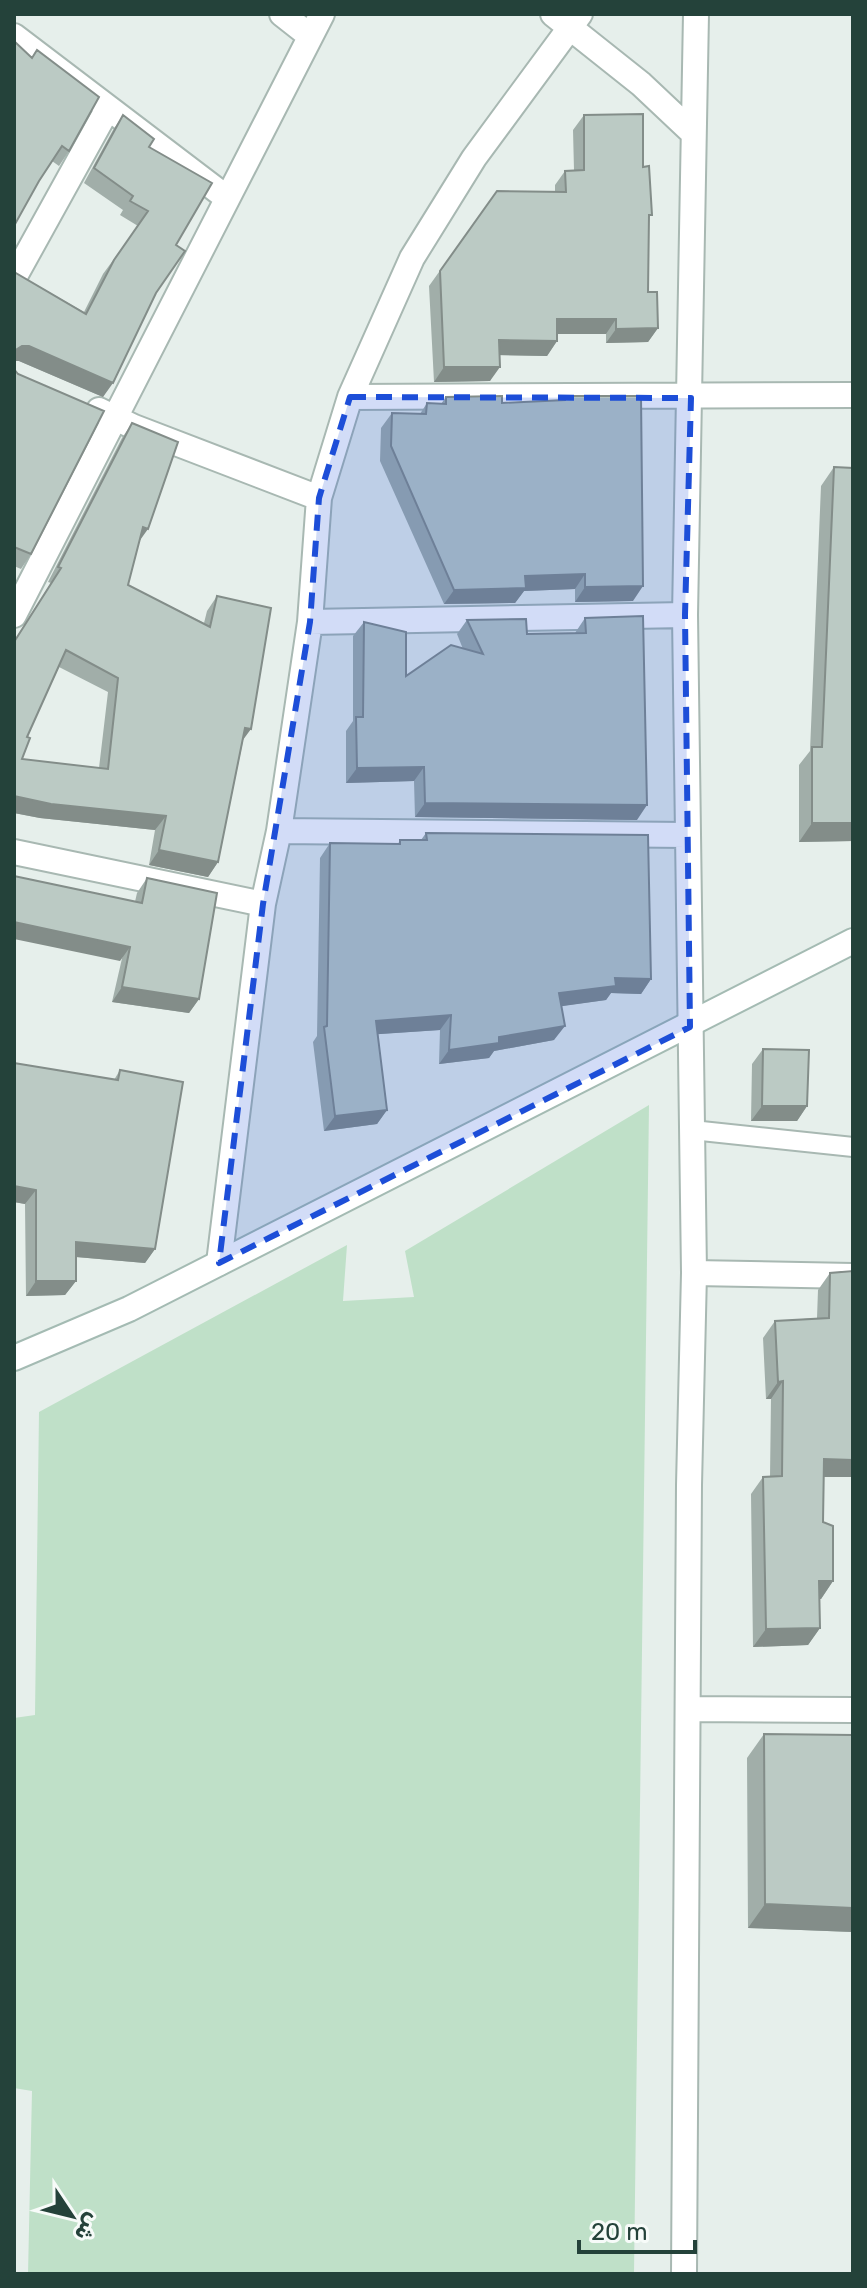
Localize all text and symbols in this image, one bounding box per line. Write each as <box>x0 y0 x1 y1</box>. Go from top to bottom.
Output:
north arrow <box>32 2176 112 2256</box>
scale bar <box>579 2204 695 2254</box>
text: ش <box>69 2208 107 2246</box>
text: 20 m <box>591 2218 648 2246</box>

